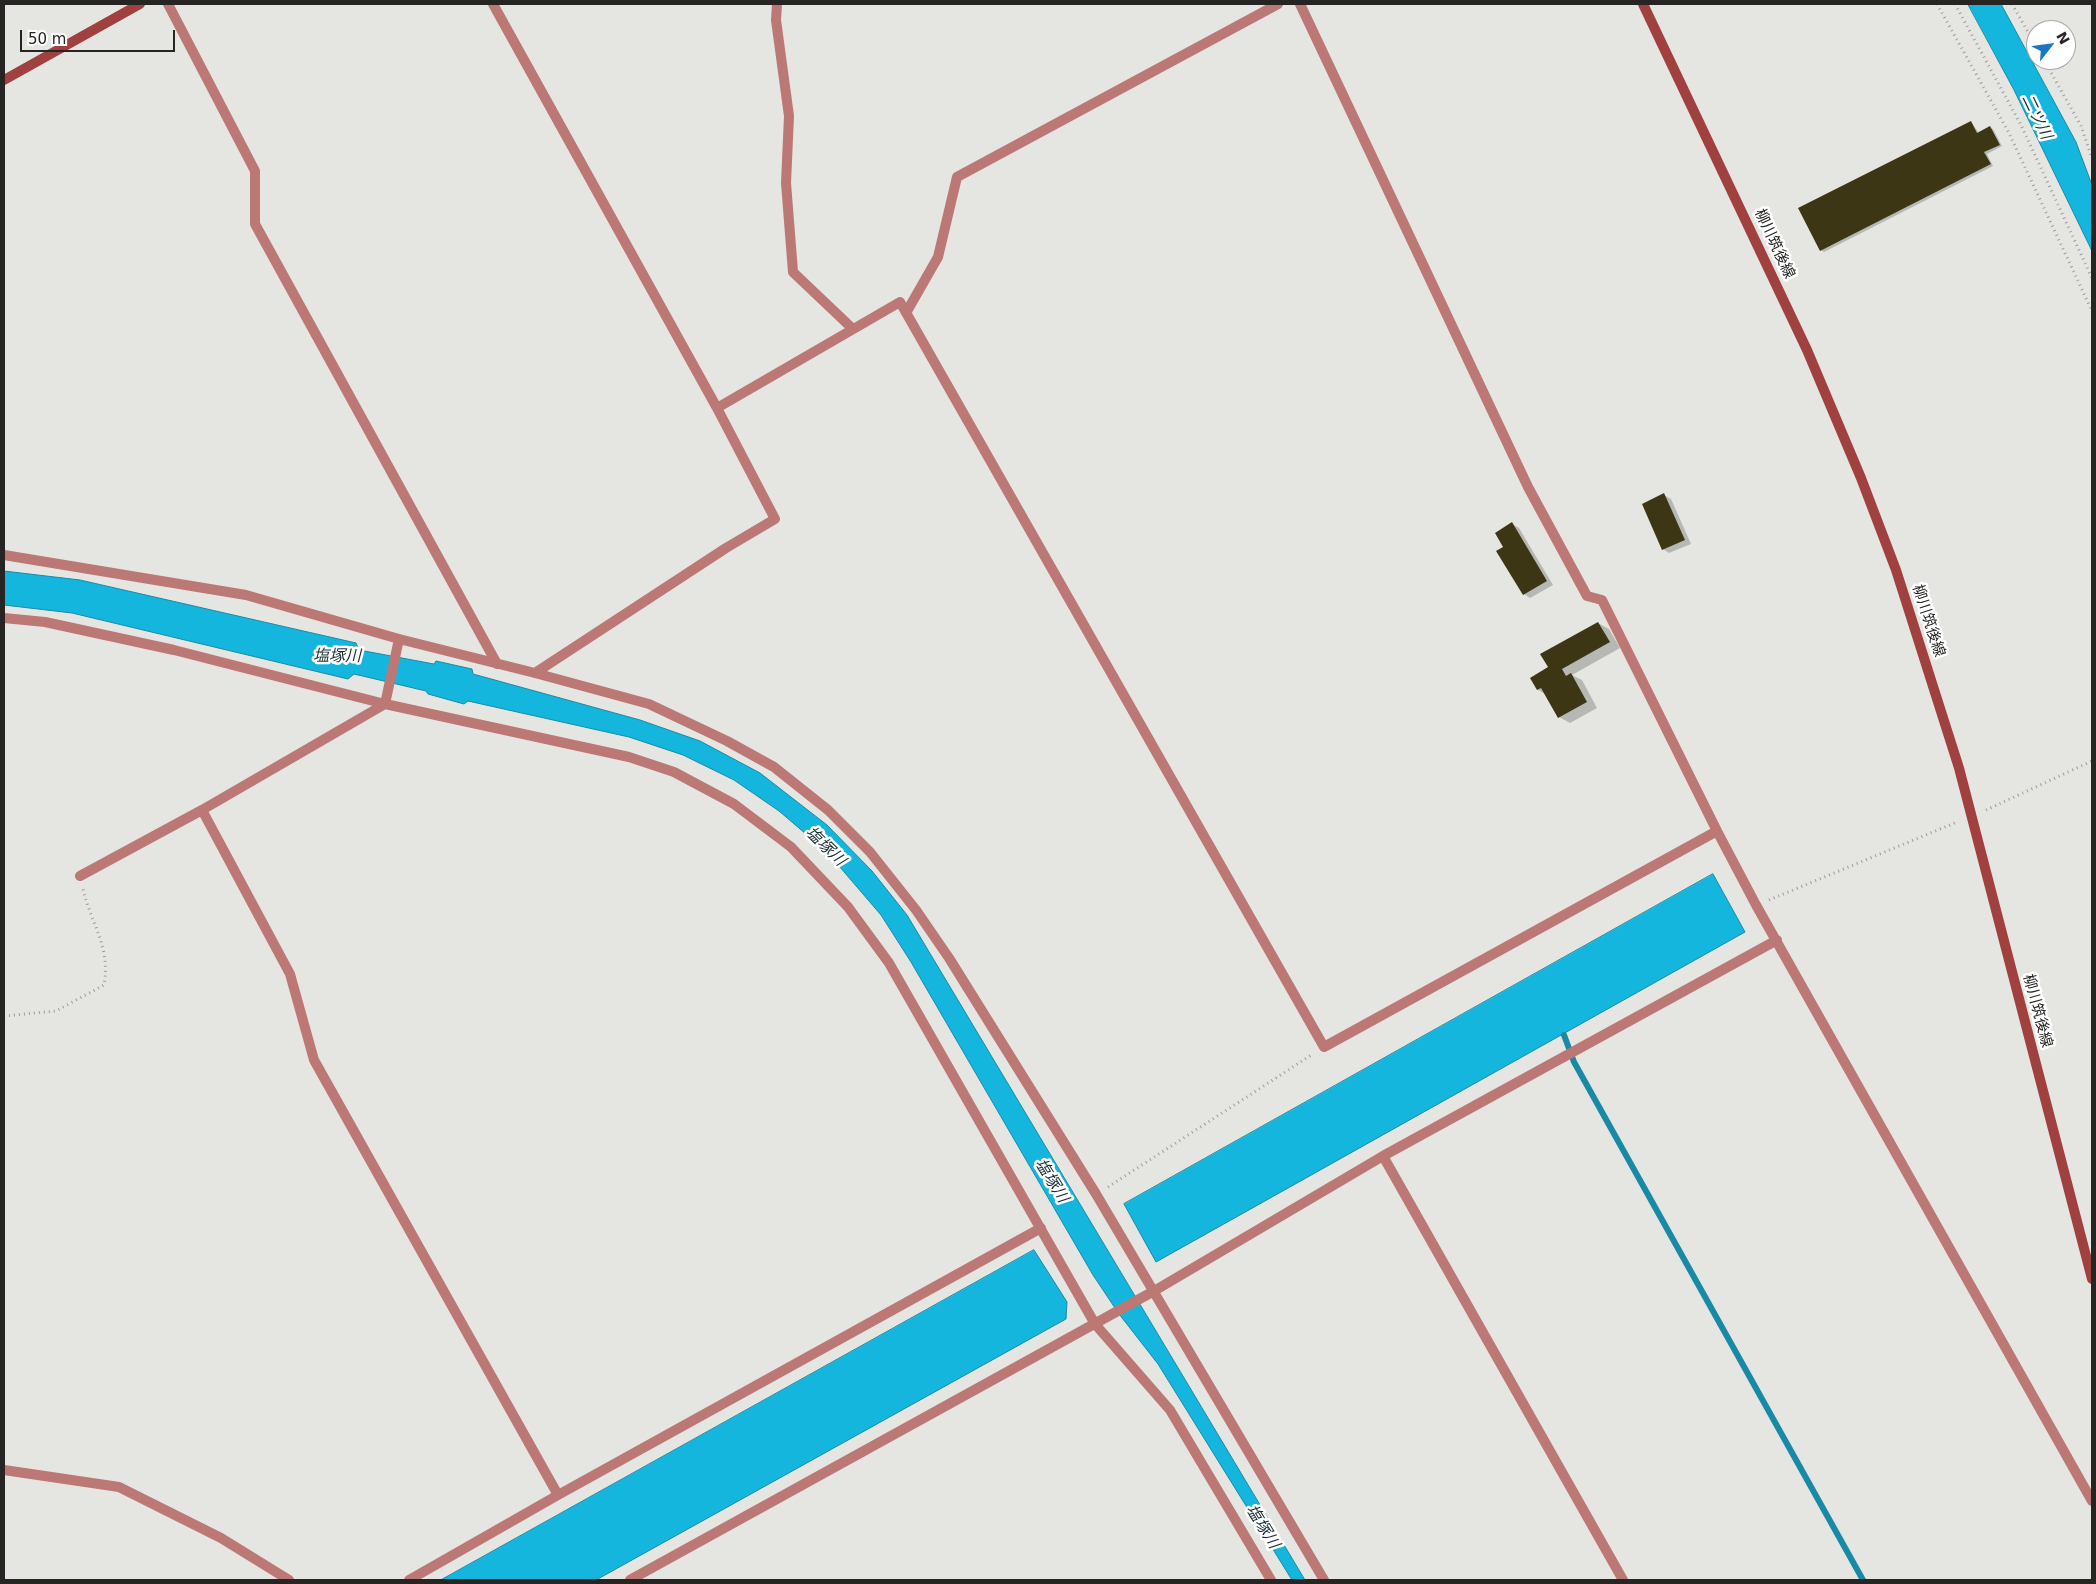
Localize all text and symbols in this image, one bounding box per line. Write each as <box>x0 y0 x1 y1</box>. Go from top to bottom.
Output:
scale bar <box>22 20 178 52</box>
north arrow <box>2026 20 2076 70</box>
text: N <box>2053 29 2073 47</box>
text: 50 m <box>28 30 66 48</box>
water label: 二ツ川 <box>2017 91 2055 143</box>
street label: 柳川筑後線 <box>1750 206 1798 282</box>
street label: 柳川筑後線 <box>1908 583 1948 659</box>
water label: 塩塚川 <box>313 647 361 667</box>
water label: 塩塚川 <box>801 823 849 871</box>
street label: 柳川筑後線 <box>2019 972 2055 1050</box>
water label: 塩塚川 <box>1030 1156 1072 1206</box>
water label: 塩塚川 <box>1241 1502 1283 1552</box>

